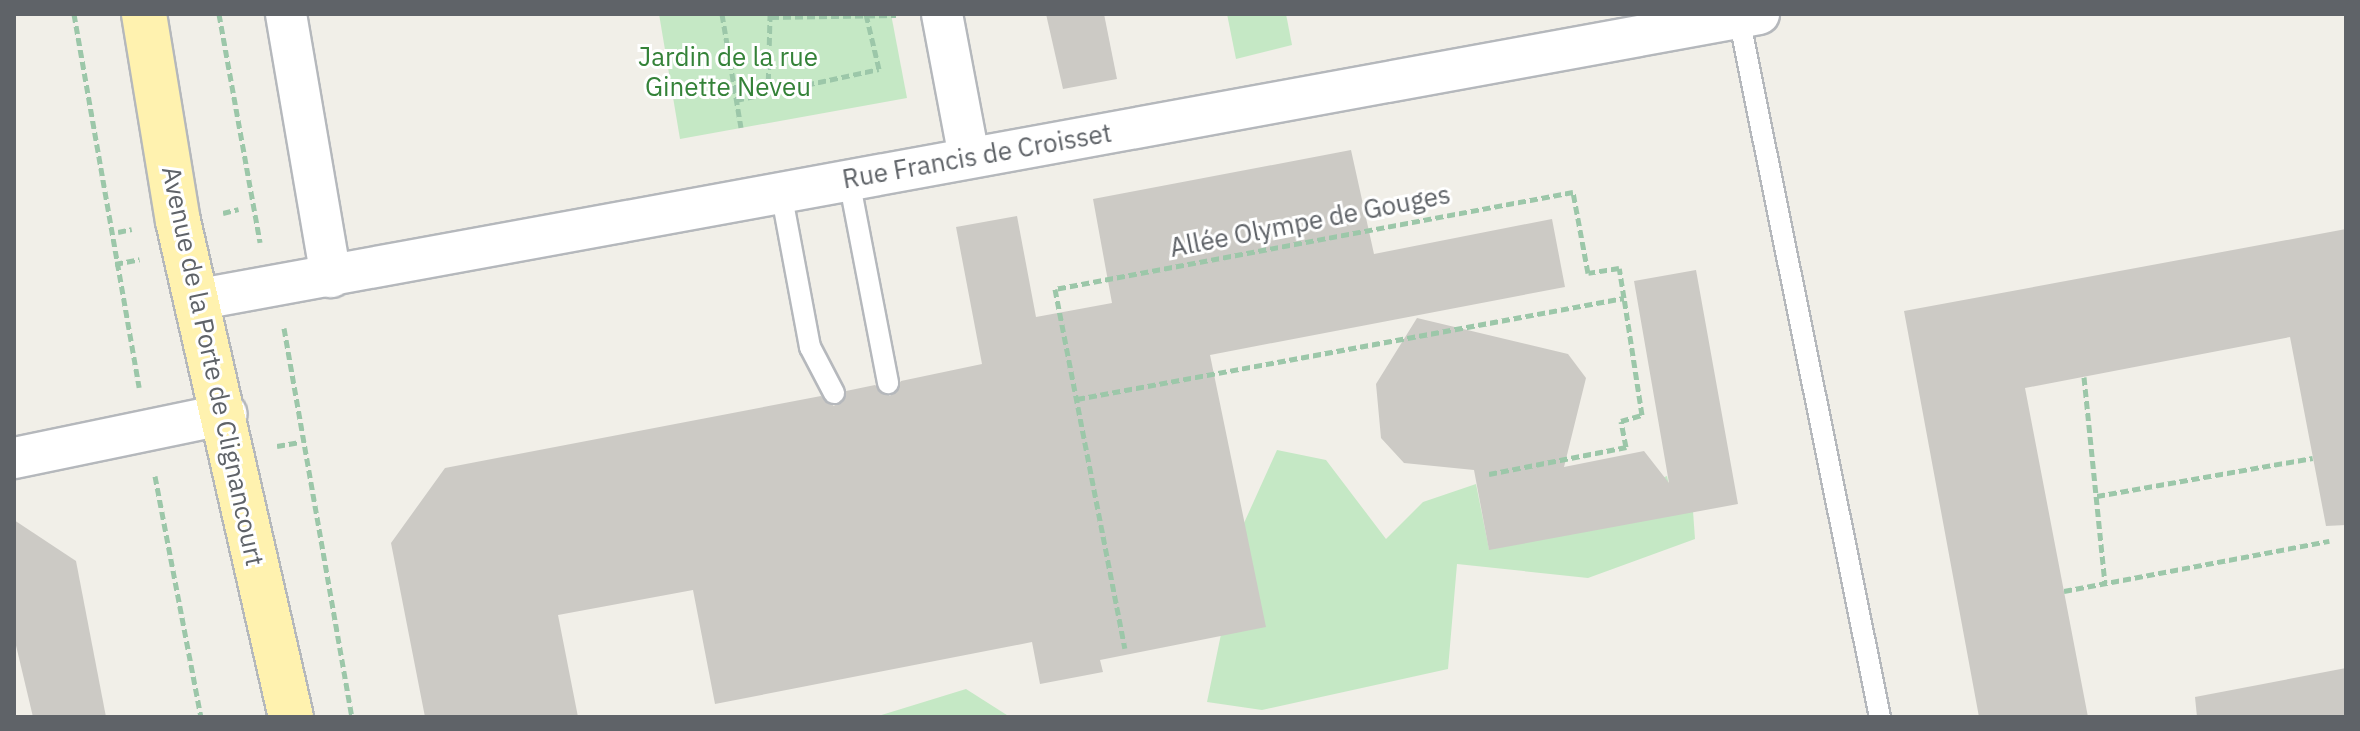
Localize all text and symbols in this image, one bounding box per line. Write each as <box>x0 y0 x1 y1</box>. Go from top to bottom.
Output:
park label: Jardin de la rue Ginette Neveu <box>638 41 818 102</box>
street label: Rue Francis de Croisset <box>840 117 1114 195</box>
street label: Avenue de la Porte de Clignancourt <box>155 163 271 569</box>
street label: Allée Olympe de Gouges <box>1167 178 1453 264</box>

